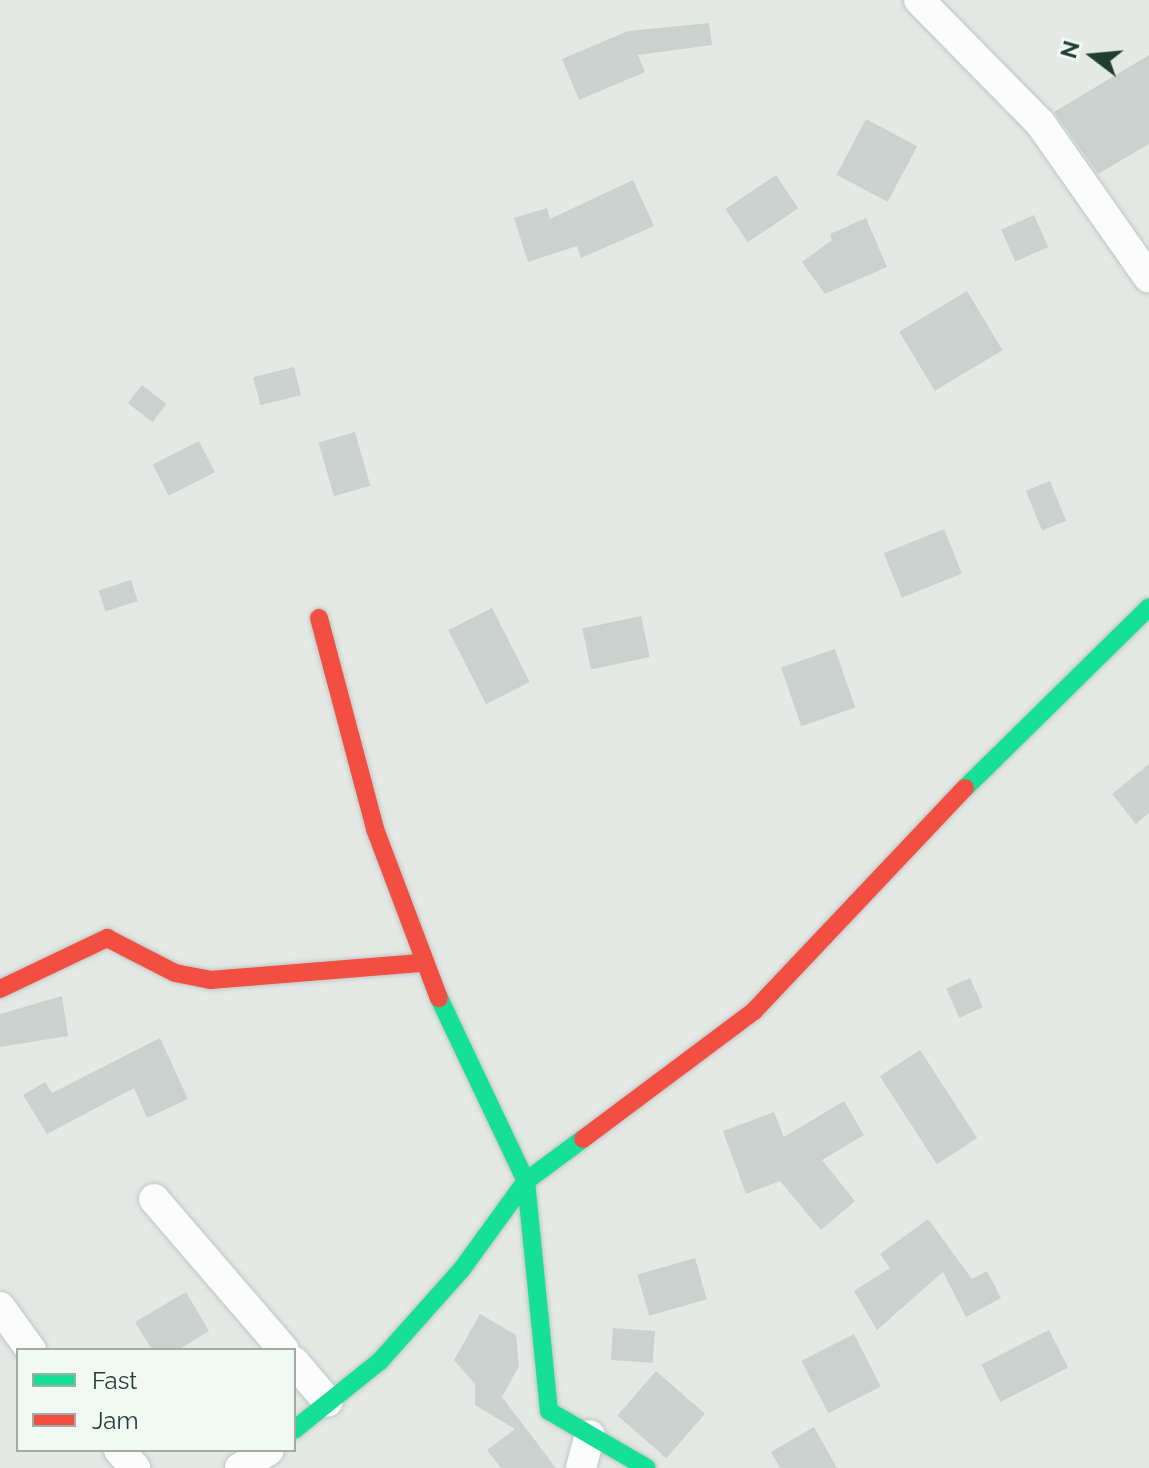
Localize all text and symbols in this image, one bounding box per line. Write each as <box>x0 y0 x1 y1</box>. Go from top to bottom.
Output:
north arrow <box>1053 16 1133 96</box>
text: N <box>1055 38 1085 61</box>
legend <box>16 1348 296 1452</box>
text: Fast <box>92 1366 137 1395</box>
text: Jam <box>92 1406 138 1435</box>

